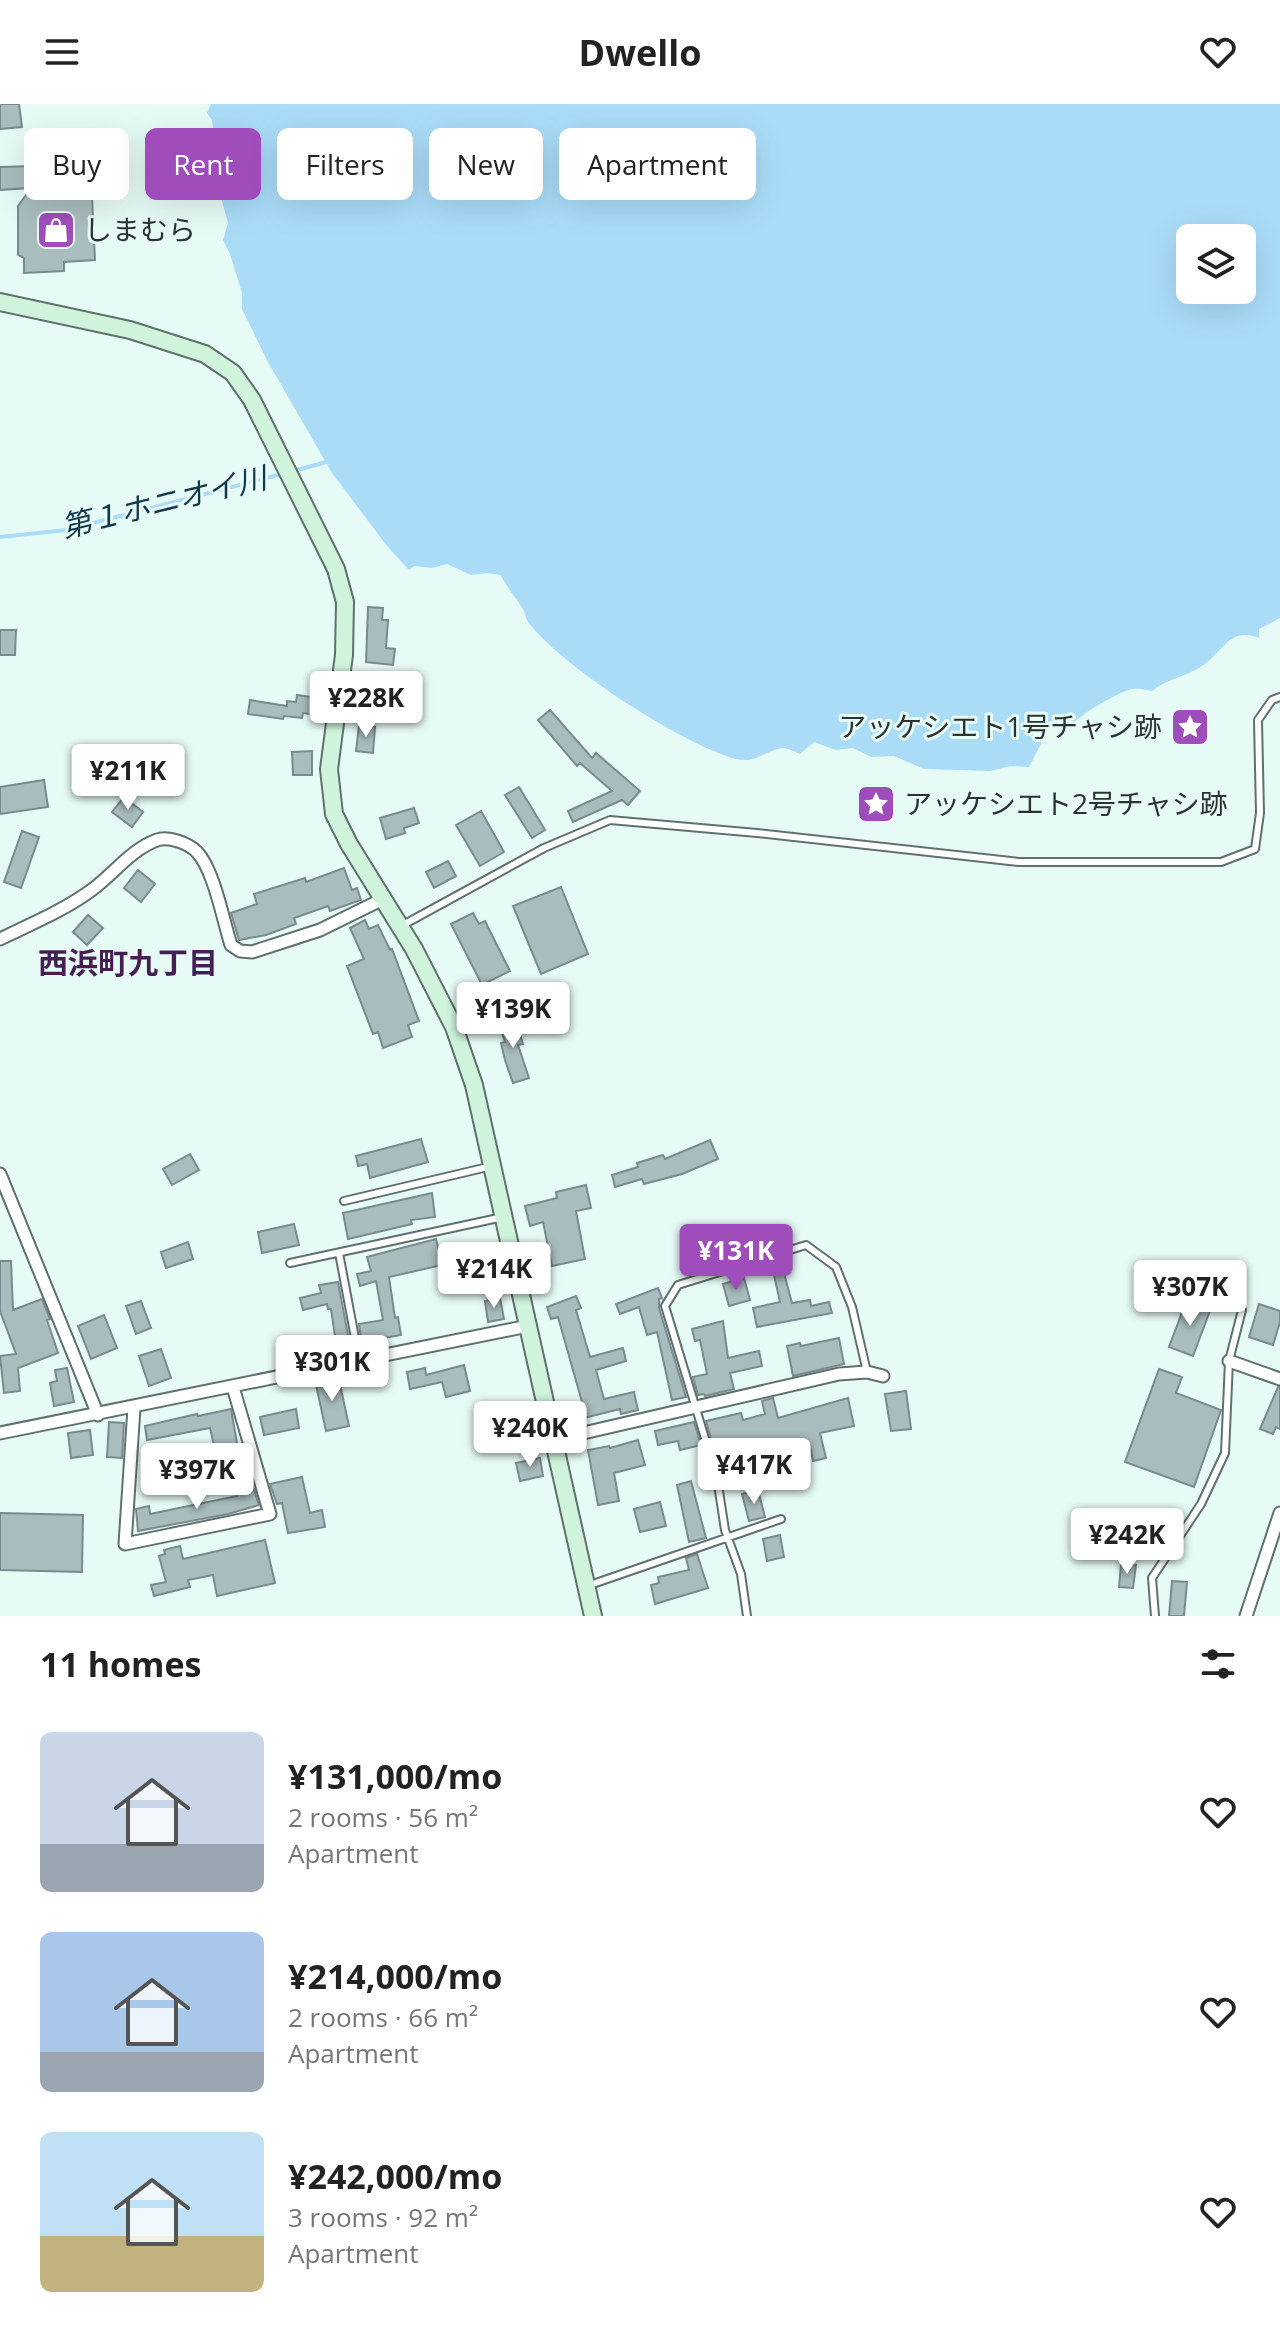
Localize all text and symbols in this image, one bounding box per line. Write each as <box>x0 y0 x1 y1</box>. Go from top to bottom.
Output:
text: Dwello <box>579 28 702 77</box>
icon: menu <box>40 30 84 74</box>
icon: heart <box>1196 30 1240 74</box>
chip: Buy <box>24 128 129 200</box>
chip: Rent <box>145 128 261 200</box>
chip: Filters <box>277 128 413 200</box>
chip: New <box>429 128 543 200</box>
chip: Apartment <box>559 128 756 200</box>
shop icon: しまむら <box>35 209 77 251</box>
place label: しまむら <box>84 210 196 248</box>
map controls <box>1176 224 1256 304</box>
button: layers <box>1176 224 1256 304</box>
water label: 第１ホニオイ川 <box>57 456 273 547</box>
pin: ¥228K <box>310 671 422 739</box>
text: ¥228K <box>328 679 404 715</box>
place icon: アッケシエト1号チャシ跡 <box>1169 706 1211 748</box>
place label: アッケシエト1号チャシ跡 <box>838 707 1162 745</box>
pin: ¥211K <box>72 744 184 812</box>
text: ¥211K <box>90 752 166 788</box>
place icon: アッケシエト2号チャシ跡 <box>855 783 897 825</box>
place label: アッケシエト2号チャシ跡 <box>904 784 1228 822</box>
district label: 西浜町九丁目 <box>38 942 218 983</box>
pin: ¥139K <box>457 982 569 1050</box>
text: ¥139K <box>475 990 551 1026</box>
pin: ¥131K <box>680 1224 792 1292</box>
text: ¥131K <box>698 1232 774 1268</box>
pin: ¥214K <box>438 1242 550 1310</box>
text: ¥214K <box>456 1250 532 1286</box>
pin: ¥307K <box>1134 1260 1246 1328</box>
text: ¥307K <box>1152 1268 1228 1304</box>
pin: ¥301K <box>276 1335 388 1403</box>
text: ¥301K <box>294 1343 370 1379</box>
pin: ¥240K <box>474 1401 586 1469</box>
text: ¥240K <box>492 1409 568 1445</box>
pin: ¥417K <box>698 1438 810 1506</box>
pin: ¥397K <box>141 1443 253 1511</box>
text: ¥417K <box>716 1446 792 1482</box>
text: ¥397K <box>159 1451 235 1487</box>
pin: ¥242K <box>1071 1508 1183 1576</box>
text: ¥242K <box>1089 1516 1165 1552</box>
text: 11 homes <box>40 1641 201 1687</box>
icon: filters <box>1196 1642 1240 1686</box>
text: ¥131,000/mo <box>288 1753 502 1799</box>
icon: home <box>104 1764 200 1860</box>
icon: heart <box>1196 1790 1240 1834</box>
text: 2 rooms · 56 m² <box>288 1799 478 1835</box>
text: Apartment <box>288 1835 419 1871</box>
text: ¥214,000/mo <box>288 1953 502 1999</box>
icon: home <box>104 1964 200 2060</box>
icon: heart <box>1196 1990 1240 2034</box>
text: 2 rooms · 66 m² <box>288 1999 478 2035</box>
text: Apartment <box>288 2035 419 2071</box>
text: ¥242,000/mo <box>288 2153 502 2199</box>
icon: home <box>104 2164 200 2260</box>
icon: heart <box>1196 2190 1240 2234</box>
text: 3 rooms · 92 m² <box>288 2199 478 2235</box>
text: Apartment <box>288 2235 419 2271</box>

